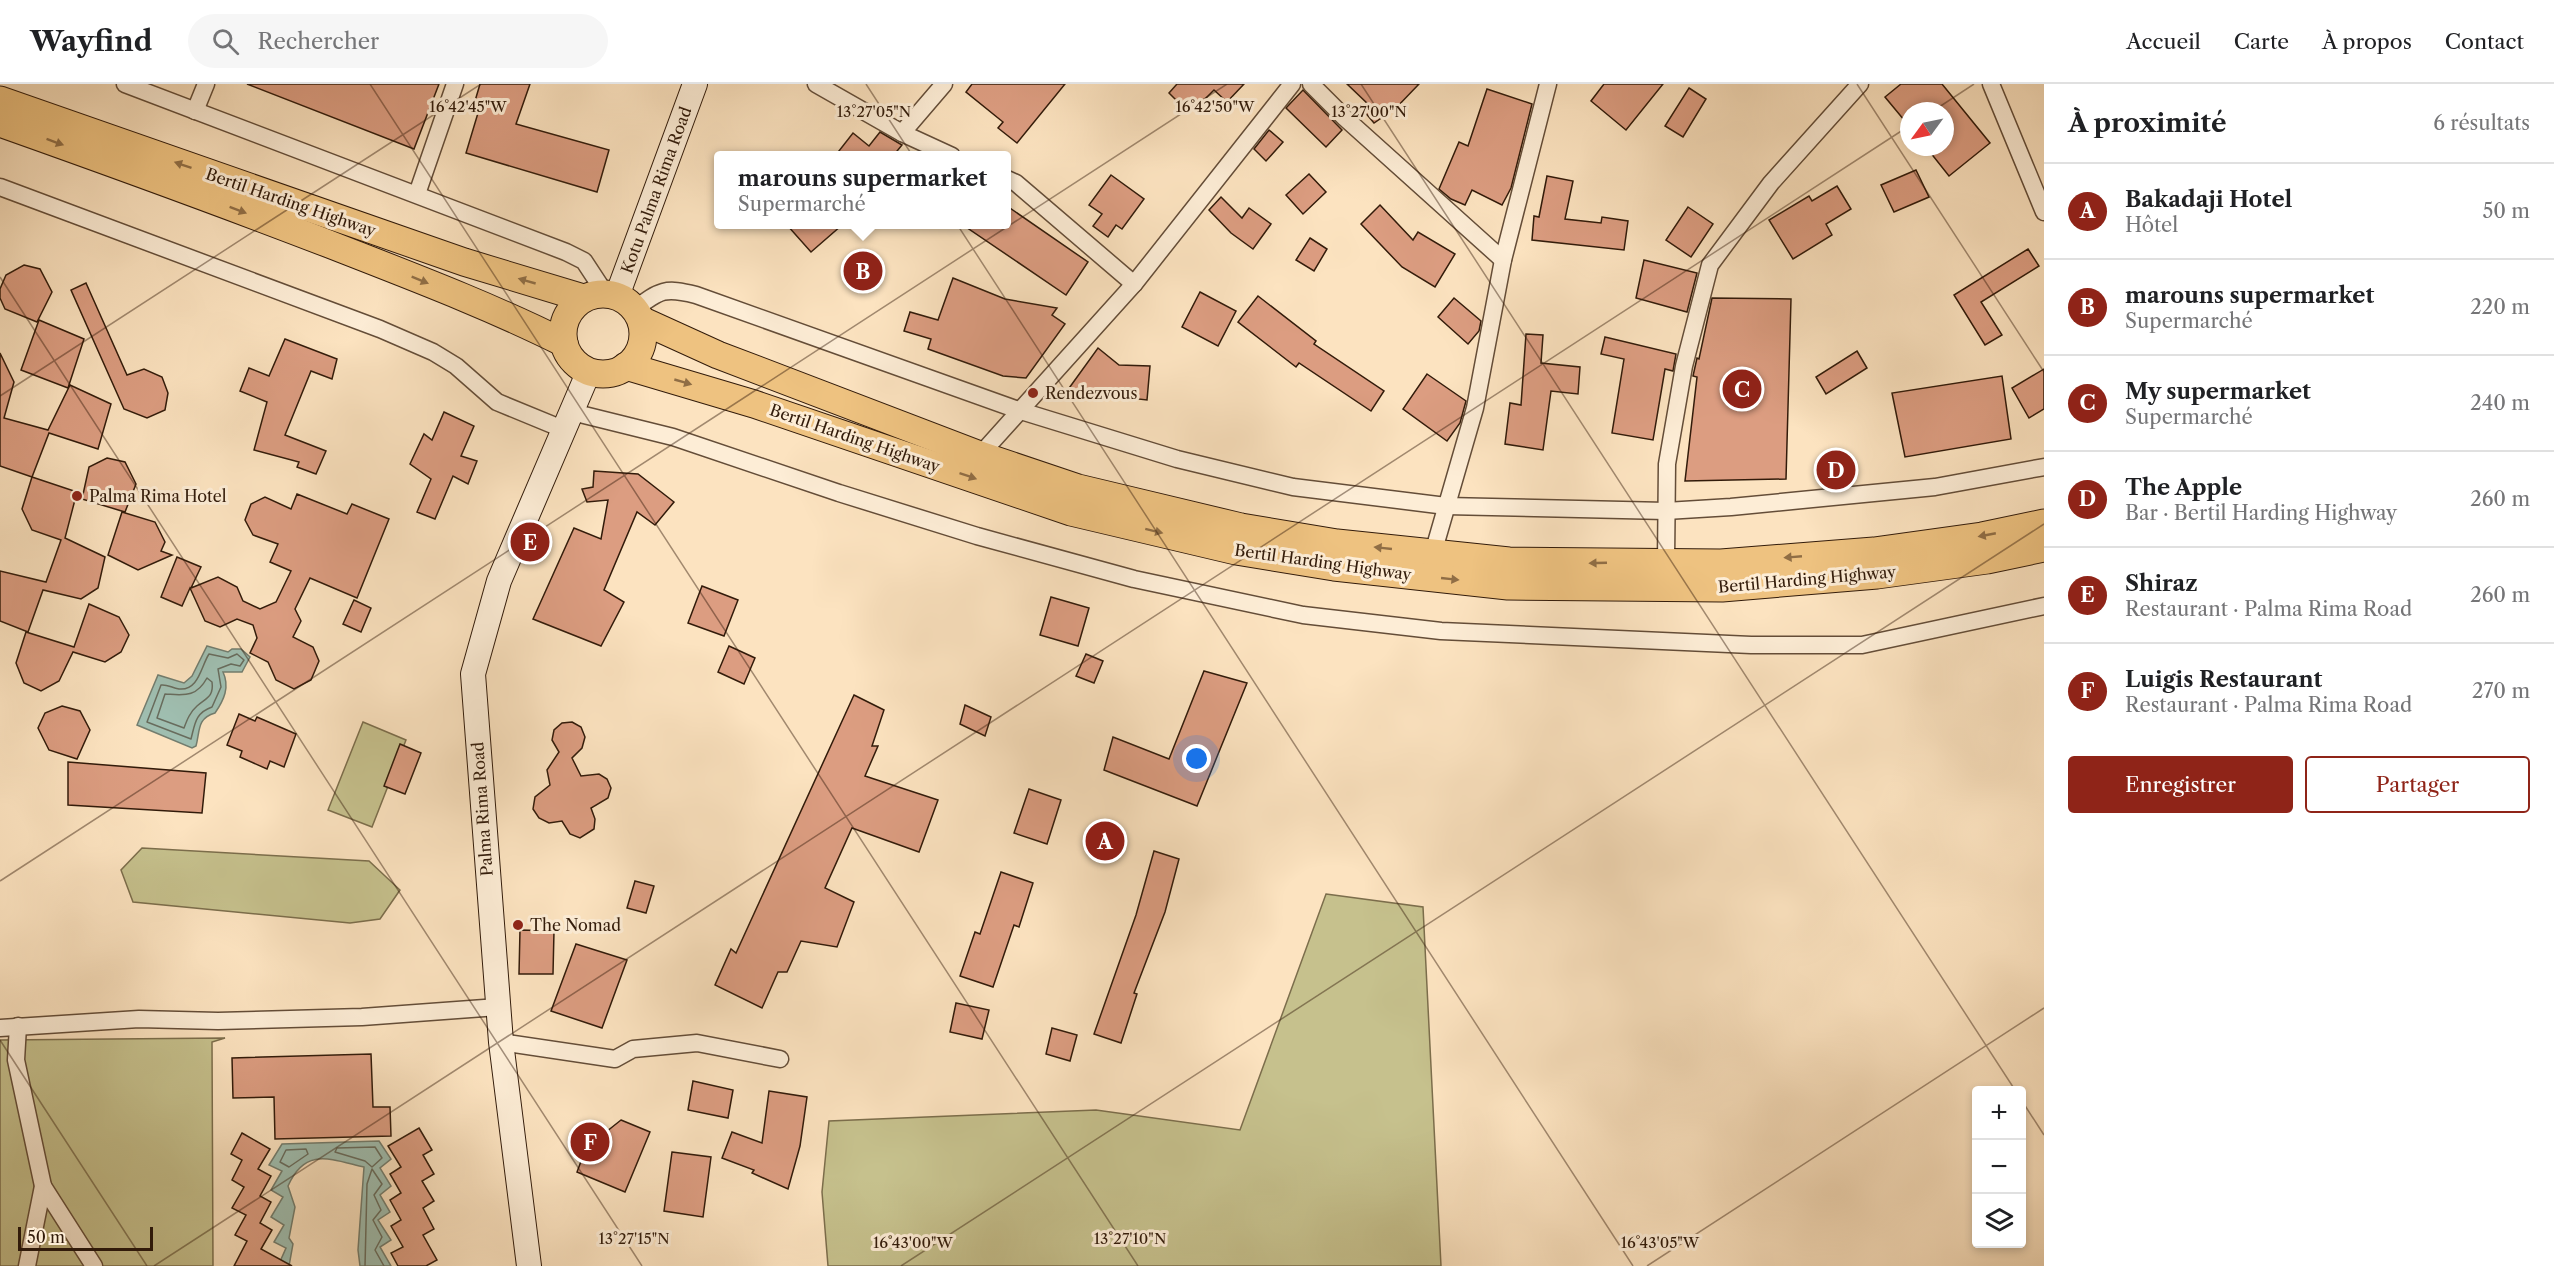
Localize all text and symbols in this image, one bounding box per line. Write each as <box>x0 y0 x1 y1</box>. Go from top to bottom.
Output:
search box <box>188 14 608 68</box>
text: Wayfind <box>30 24 152 58</box>
icon: search <box>209 25 242 58</box>
text: Rechercher <box>257 28 379 55</box>
text: Accueil <box>2126 29 2201 54</box>
text: Carte <box>2234 29 2289 54</box>
text: À propos <box>2322 29 2412 54</box>
text: Contact <box>2445 29 2524 54</box>
text: 16°42'45"W <box>429 97 507 116</box>
text: 16°42'50"W <box>1176 97 1255 116</box>
text: 13°27'05"N <box>837 102 911 121</box>
text: 13°27'00"N <box>1331 102 1407 121</box>
north arrow <box>1900 102 1954 156</box>
street label: Kotu Palma Rima Road <box>617 104 696 276</box>
text: À proximité <box>2068 107 2227 139</box>
text: 6 résultats <box>2433 111 2530 135</box>
one-way arrow <box>46 138 64 148</box>
popup <box>714 151 1011 229</box>
one-way arrow <box>174 160 192 170</box>
street label: Bertil Harding Highway <box>203 163 380 241</box>
text: marouns supermarket <box>738 165 987 192</box>
text: Bakadaji Hotel <box>2125 186 2292 213</box>
text: Supermarché <box>738 192 866 216</box>
text: A <box>2080 199 2095 223</box>
text: 50 m <box>2483 199 2530 223</box>
one-way arrow <box>229 205 247 215</box>
text: Hôtel <box>2125 213 2178 237</box>
pin: B <box>844 248 882 294</box>
one-way arrow <box>411 276 429 285</box>
one-way arrow <box>518 276 536 286</box>
text: marouns supermarket <box>2125 282 2374 309</box>
text: B <box>2080 295 2095 319</box>
text: 220 m <box>2470 295 2530 319</box>
text: Supermarché <box>2125 309 2253 333</box>
pin: C <box>1722 366 1762 412</box>
one-way arrow <box>674 378 692 388</box>
text: My supermarket <box>2125 378 2311 405</box>
place label: Rendezvous <box>1045 383 1137 403</box>
marker: Rendezvous <box>1026 386 1040 400</box>
text: C <box>2079 391 2096 415</box>
text: 240 m <box>2470 391 2530 415</box>
street label: Bertil Harding Highway <box>767 399 944 477</box>
text: Supermarché <box>2125 405 2253 429</box>
pin: D <box>1816 448 1856 492</box>
one-way arrow <box>959 472 977 481</box>
text: The Apple <box>2125 474 2242 501</box>
place label: Palma Rima Hotel <box>89 486 227 506</box>
text: D <box>2079 487 2096 511</box>
text: 260 m <box>2470 487 2530 511</box>
marker: Palma Rima Hotel <box>70 489 84 503</box>
text: Bar · Bertil Harding Highway <box>2125 501 2397 525</box>
pin: E <box>510 520 550 564</box>
one-way arrow <box>1145 527 1164 537</box>
one-way arrow <box>1977 531 1996 540</box>
street label: Bertil Harding Highway <box>1233 540 1414 584</box>
one-way arrow <box>1374 543 1393 553</box>
one-way arrow <box>1783 552 1802 562</box>
one-way arrow <box>1589 558 1608 568</box>
street label: Bertil Harding Highway <box>1717 561 1898 597</box>
text: Shiraz <box>2125 570 2198 597</box>
one-way arrow <box>1441 574 1460 584</box>
text: E <box>2080 583 2095 607</box>
text: 260 m <box>2470 583 2530 607</box>
text: Restaurant · Palma Rima Road <box>2125 597 2412 621</box>
text: Luigis Restaurant <box>2125 666 2322 693</box>
text: F <box>2081 679 2094 703</box>
text: 270 m <box>2472 679 2530 703</box>
text: Restaurant · Palma Rima Road <box>2125 693 2412 717</box>
street label: Palma Rima Road <box>467 741 497 877</box>
your location <box>1182 744 1211 773</box>
button: Enregistrer <box>2068 756 2293 813</box>
button: Partager <box>2305 756 2530 813</box>
pin: A <box>1086 818 1124 864</box>
place label: The Nomad <box>530 915 621 935</box>
marker: The Nomad <box>511 918 525 932</box>
map controls <box>1972 1086 2026 1248</box>
button: + <box>1972 1086 2026 1140</box>
pin: F <box>570 1120 610 1164</box>
button: − <box>1972 1140 2026 1194</box>
button: layers <box>1972 1194 2026 1248</box>
scale bar <box>18 1224 153 1252</box>
text: 50 m <box>27 1227 65 1247</box>
text: 13°27'15"N <box>598 1229 670 1248</box>
text: 13°27'10"N <box>1094 1229 1166 1248</box>
text: 16°43'00"W <box>873 1233 954 1252</box>
text: 16°43'05"W <box>1621 1233 1700 1252</box>

